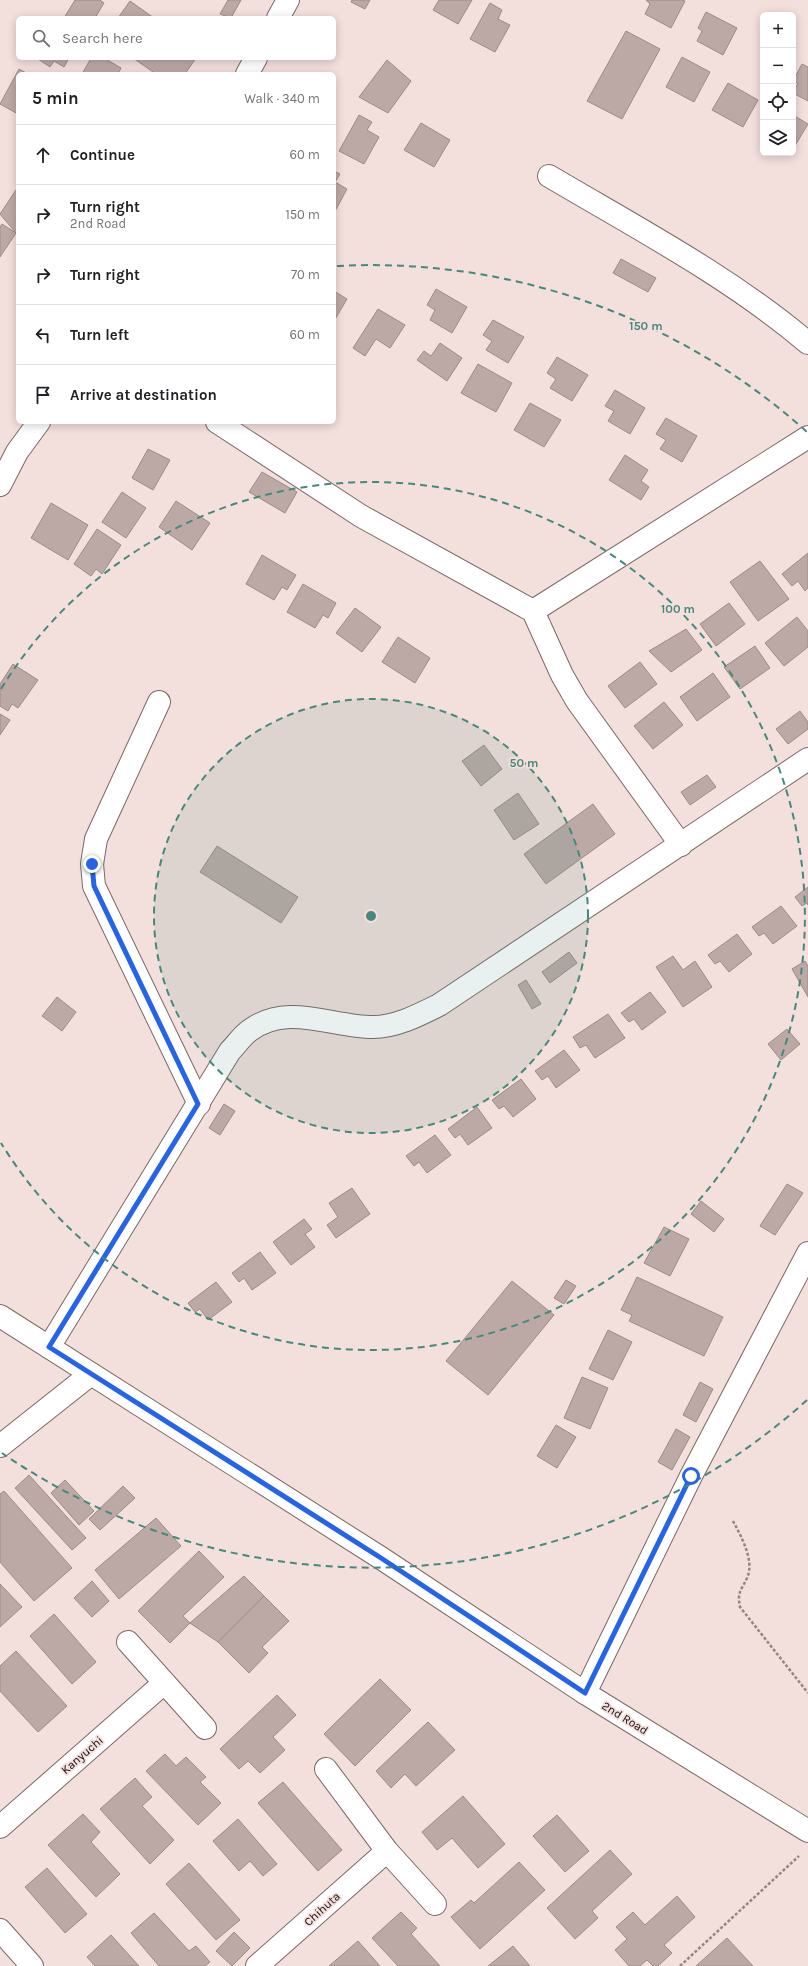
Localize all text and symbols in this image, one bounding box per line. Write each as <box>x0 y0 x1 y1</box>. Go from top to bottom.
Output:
map controls <box>760 12 796 156</box>
button: + <box>760 12 796 48</box>
search box <box>16 16 336 60</box>
icon: search <box>30 27 52 49</box>
text: Search here <box>62 29 143 47</box>
button: − <box>760 48 796 84</box>
button: locate <box>760 84 796 120</box>
text: 5 min <box>32 88 79 108</box>
text: Walk · 340 m <box>244 91 320 106</box>
button: layers <box>760 120 796 156</box>
icon: ahead <box>32 144 54 166</box>
text: Continue <box>70 146 135 164</box>
text: 60 m <box>290 147 320 162</box>
text: Turn right <box>70 198 140 216</box>
icon: right <box>32 204 54 226</box>
text: 150 m <box>285 207 320 222</box>
text: 2nd Road <box>70 216 126 231</box>
icon: right <box>32 264 54 286</box>
text: Turn right <box>70 266 140 284</box>
text: 70 m <box>291 267 320 282</box>
text: 150 m <box>629 319 663 333</box>
icon: left <box>32 324 54 346</box>
text: Turn left <box>70 326 129 344</box>
text: 60 m <box>290 327 320 342</box>
icon: arrive <box>32 384 54 406</box>
text: Arrive at destination <box>70 386 217 404</box>
text: 100 m <box>661 602 695 616</box>
text: 50 m <box>510 756 539 770</box>
route end <box>83 855 101 873</box>
centre of rings <box>364 909 378 923</box>
route start <box>682 1467 700 1485</box>
street label: 2nd Road <box>599 1698 651 1738</box>
street label: Kanyuchi <box>58 1733 106 1777</box>
street label: Chihuta <box>301 1889 343 1929</box>

